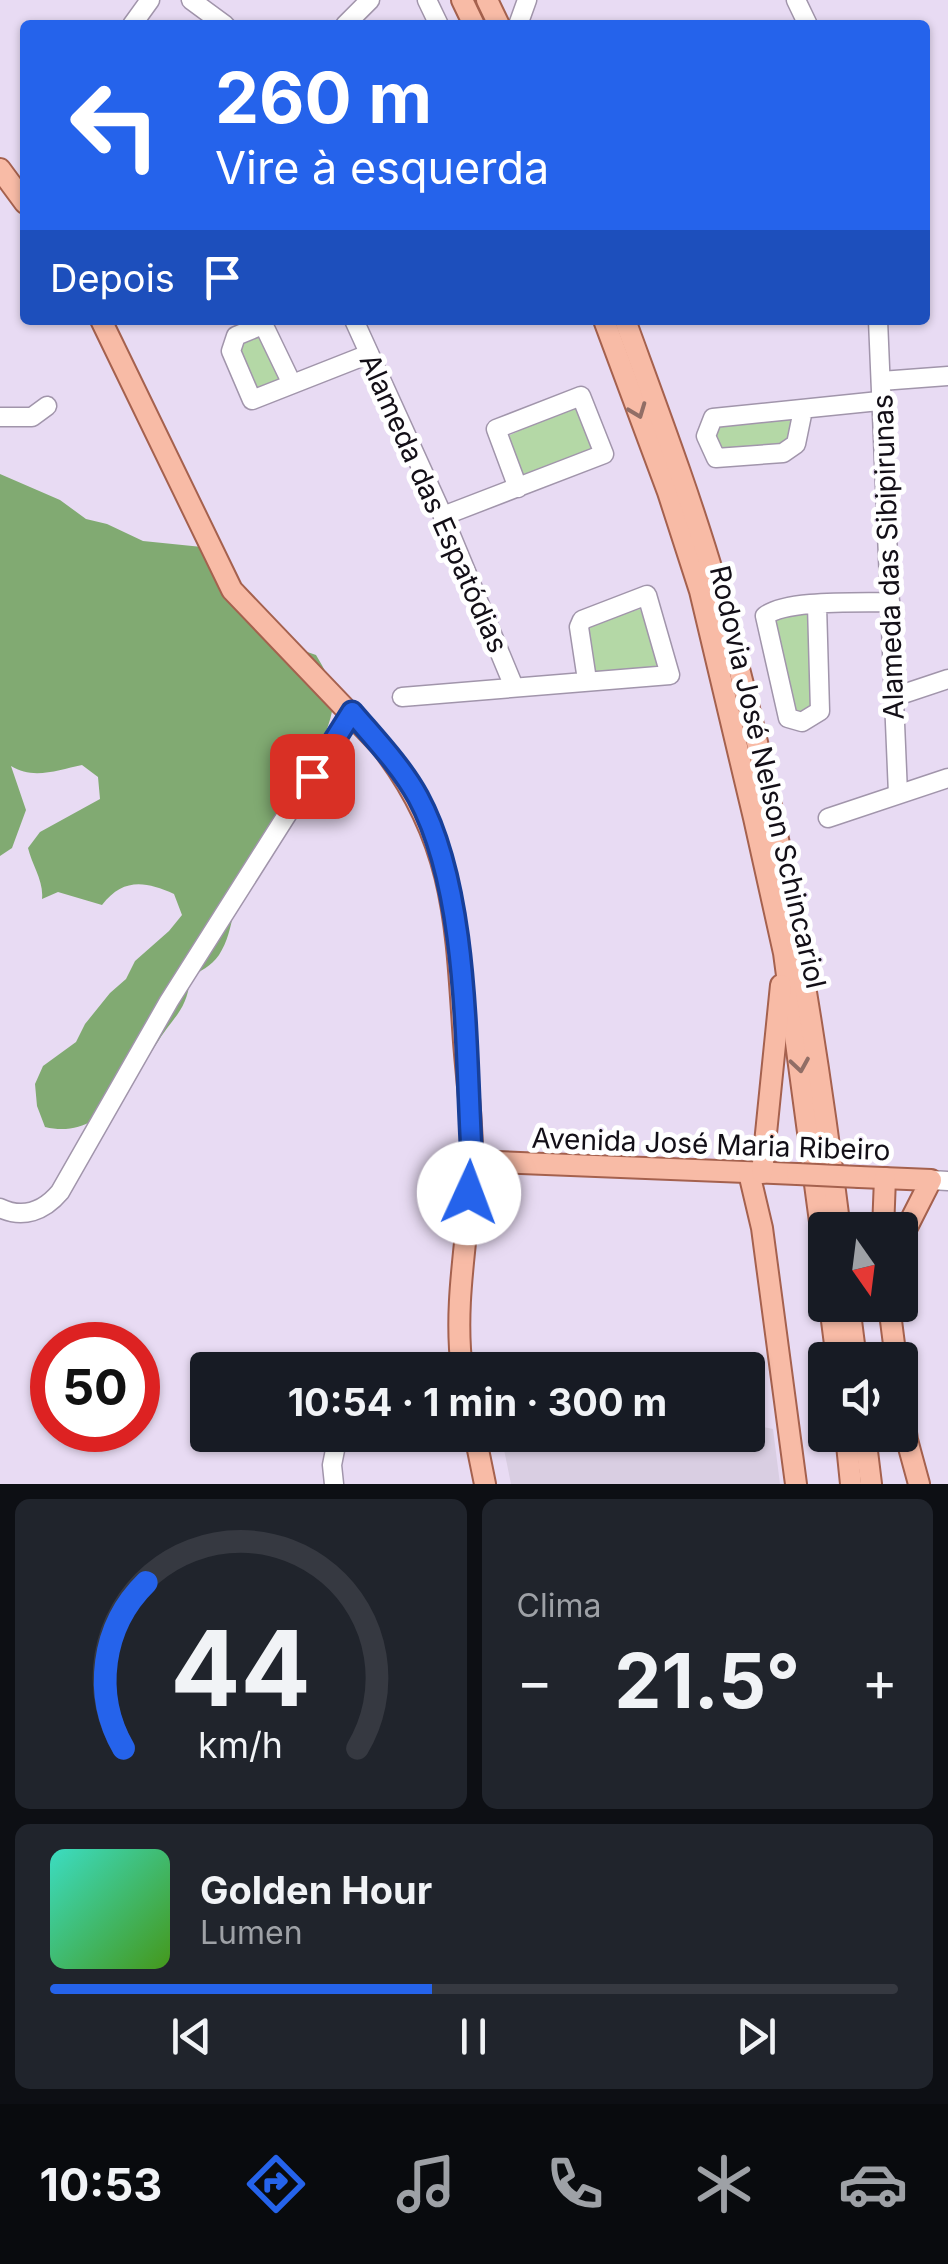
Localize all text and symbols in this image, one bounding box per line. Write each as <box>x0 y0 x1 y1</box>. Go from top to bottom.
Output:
text: 260 m <box>215 55 432 140</box>
icon: left <box>50 60 180 190</box>
text: Vire à esquerda <box>215 140 549 195</box>
icon: arrive <box>195 250 250 305</box>
text: Depois <box>50 255 175 301</box>
street label: Alameda das Espatódias <box>353 348 515 658</box>
street label: Alameda das Sibipirunas <box>865 394 911 720</box>
one-way arrow <box>626 402 647 419</box>
street label: Rodovia José Nelson Schincariol <box>703 562 833 992</box>
pin <box>270 734 355 819</box>
icon: arrive <box>285 749 340 804</box>
one-way arrow <box>789 1057 810 1073</box>
street label: Avenida José Maria Ribeiro <box>531 1121 891 1167</box>
position arrow <box>417 1141 521 1245</box>
north arrow <box>808 1212 918 1322</box>
map controls <box>808 1212 918 1452</box>
speed limit sign: 50 <box>30 1322 160 1452</box>
button: sound <box>808 1342 918 1452</box>
text: 10:54 · 1 min · 300 m <box>288 1379 667 1425</box>
text: Clima <box>517 1586 601 1625</box>
text: 44 <box>170 1605 311 1731</box>
text: 21.5° <box>614 1635 800 1726</box>
text: − <box>517 1648 553 1714</box>
text: + <box>862 1648 898 1714</box>
text: km/h <box>198 1723 283 1767</box>
text: Golden Hour <box>200 1867 432 1913</box>
text: Lumen <box>200 1913 303 1952</box>
icon: previous <box>164 2009 219 2064</box>
icon: pause <box>446 2009 501 2064</box>
icon: next <box>729 2009 784 2064</box>
icon: directions <box>241 2149 311 2219</box>
icon: music <box>391 2149 461 2219</box>
icon: phone <box>540 2149 610 2219</box>
icon: climate <box>689 2149 759 2219</box>
icon: car <box>838 2149 908 2219</box>
text: 10:53 <box>40 2157 162 2212</box>

